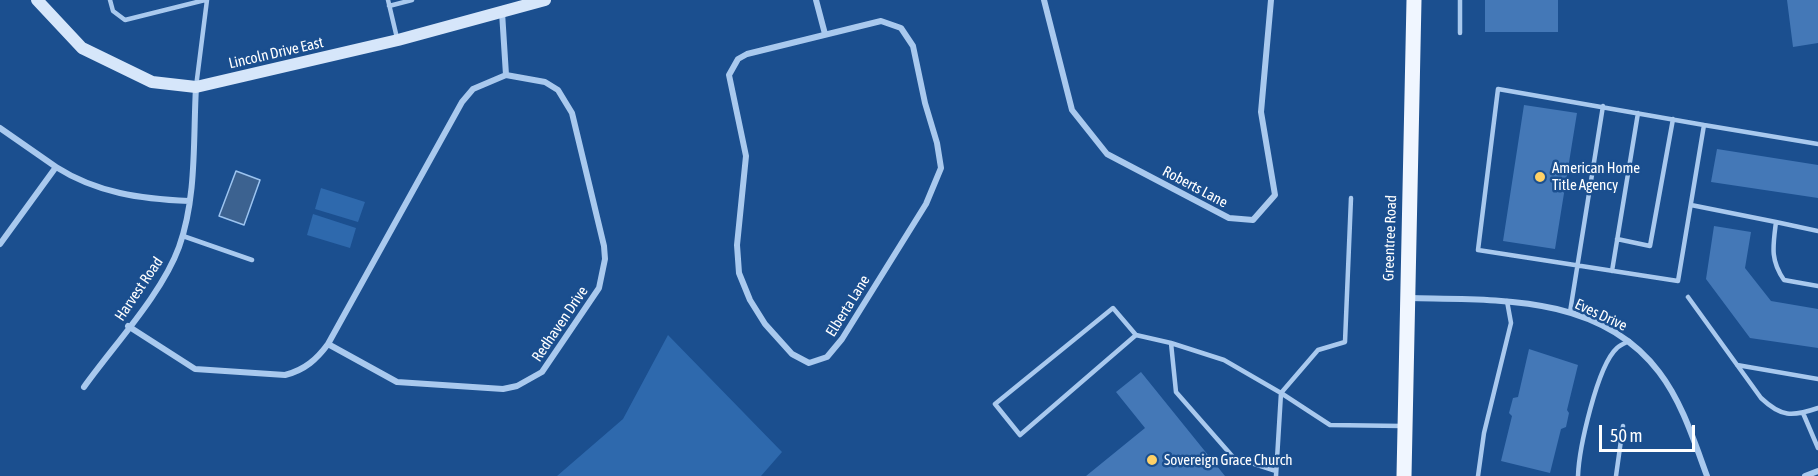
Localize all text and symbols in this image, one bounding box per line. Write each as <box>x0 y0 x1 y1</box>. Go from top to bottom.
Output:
street label: Lincoln Drive East <box>227 33 325 73</box>
place label: American Home Title Agency <box>1552 159 1640 194</box>
street label: Roberts Lane <box>1159 162 1231 212</box>
marker: American Home Title Agency <box>1533 170 1547 184</box>
street label: Greentree Road <box>1380 195 1400 281</box>
street label: Harvest Road <box>111 254 167 324</box>
street label: Elberta Lane <box>822 272 874 340</box>
street label: Redhaven Drive <box>528 283 592 365</box>
street label: Eves Drive <box>1572 295 1630 335</box>
scale bar <box>1602 413 1698 451</box>
text: 50 m <box>1610 425 1642 446</box>
place label: Sovereign Grace Church <box>1164 451 1292 469</box>
marker: Sovereign Grace Church <box>1145 453 1159 467</box>

